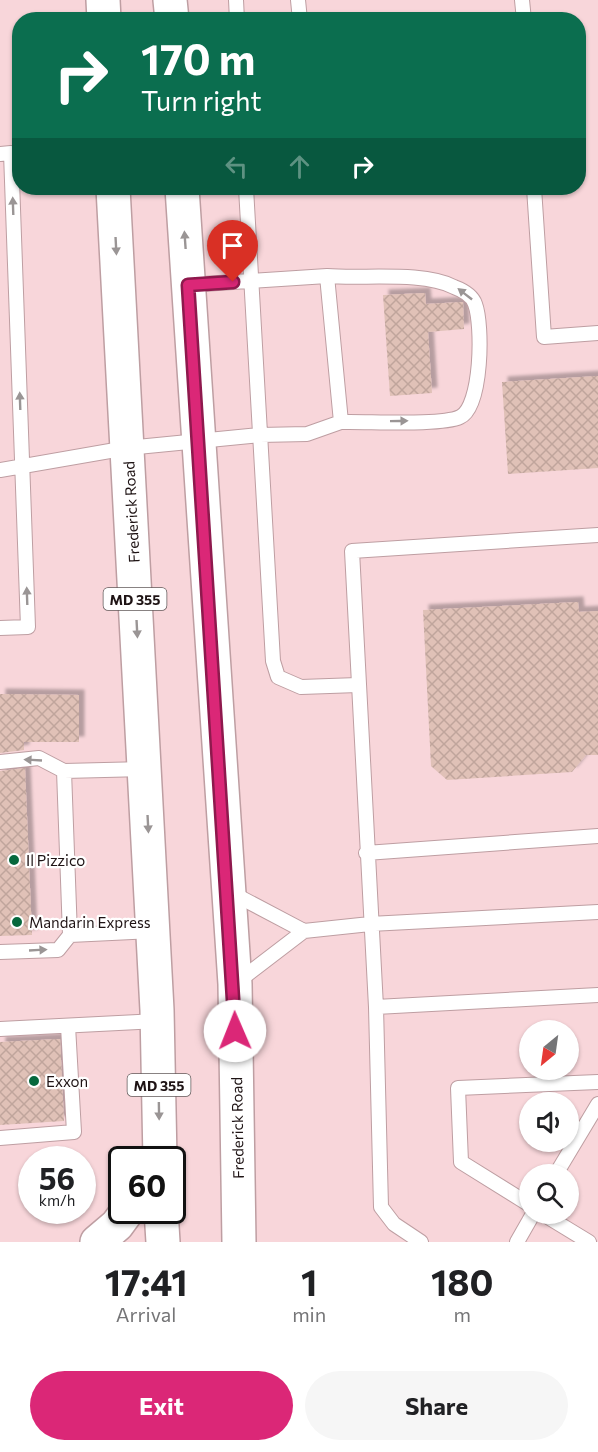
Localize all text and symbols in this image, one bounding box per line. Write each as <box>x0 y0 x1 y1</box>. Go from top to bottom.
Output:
text: 170 m <box>141 32 255 84</box>
icon: right <box>42 36 120 114</box>
text: Turn right <box>141 84 261 117</box>
icon: left <box>220 150 253 183</box>
icon: ahead <box>283 150 316 183</box>
icon: right <box>346 150 379 183</box>
one-way arrow <box>8 197 17 216</box>
pin <box>207 220 258 282</box>
icon: arrive <box>216 229 249 262</box>
one-way arrow <box>181 231 190 250</box>
one-way arrow <box>112 236 121 255</box>
one-way arrow <box>457 288 473 301</box>
one-way arrow <box>15 392 24 411</box>
one-way arrow <box>390 416 409 426</box>
street label: Frederick Road <box>119 461 143 563</box>
one-way arrow <box>22 587 31 606</box>
road number: MD 355 <box>104 588 166 610</box>
one-way arrow <box>132 620 142 639</box>
one-way arrow <box>23 756 42 765</box>
one-way arrow <box>143 815 152 834</box>
place label: Il Pizzico <box>26 851 85 869</box>
marker: Il Pizzico <box>7 853 21 867</box>
place label: Mandarin Express <box>29 913 151 931</box>
marker: Mandarin Express <box>10 915 24 929</box>
one-way arrow <box>29 946 48 955</box>
position arrow <box>203 999 267 1063</box>
north arrow <box>519 1020 579 1080</box>
map controls <box>519 1020 579 1224</box>
place label: Exxon <box>46 1072 88 1090</box>
marker: Exxon <box>27 1074 41 1088</box>
road number: MD 355 <box>128 1074 190 1096</box>
street label: Frederick Road <box>227 1077 247 1179</box>
button: sound <box>519 1092 579 1152</box>
one-way arrow <box>154 1101 164 1120</box>
speed limit sign: 60 <box>108 1146 186 1224</box>
text: 56 <box>39 1159 75 1196</box>
button: search <box>519 1164 579 1224</box>
text: km/h <box>39 1191 75 1209</box>
text: 17:41 <box>105 1259 188 1303</box>
text: 1 <box>301 1259 317 1303</box>
text: 180 <box>431 1259 493 1303</box>
text: Arrival <box>116 1302 176 1326</box>
text: min <box>292 1302 326 1326</box>
text: m <box>453 1302 471 1326</box>
button: Exit <box>30 1371 293 1440</box>
button: Share <box>305 1371 568 1440</box>

